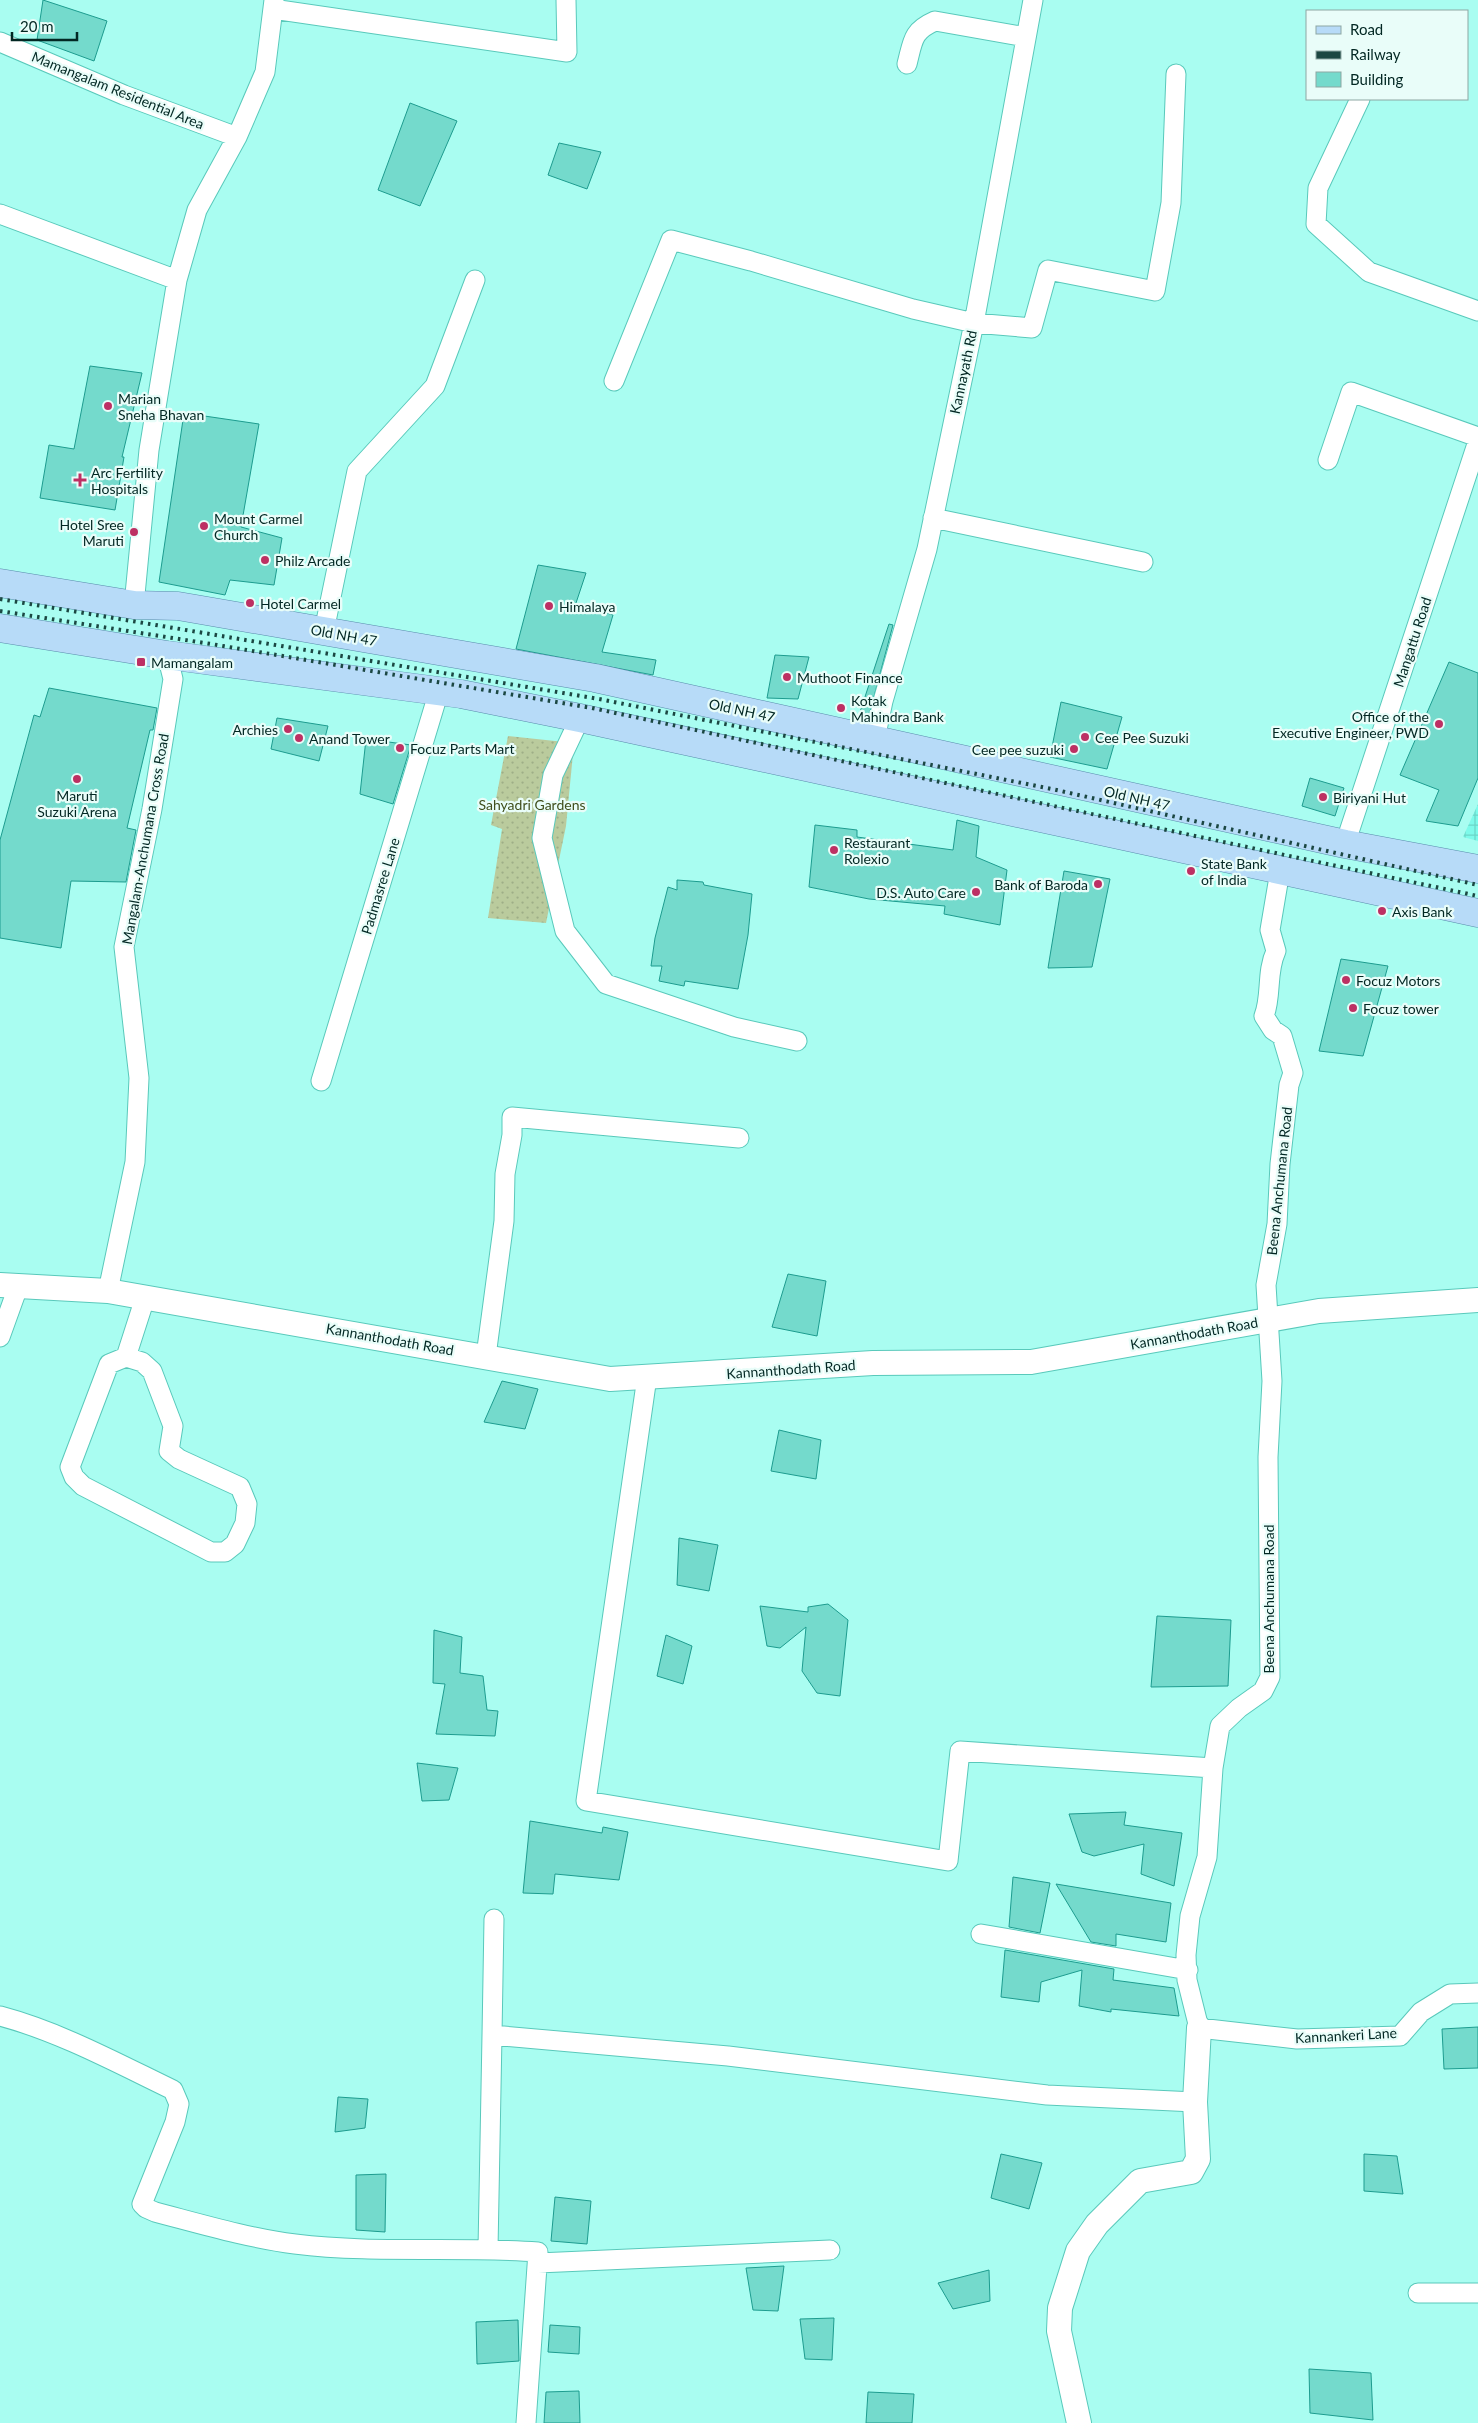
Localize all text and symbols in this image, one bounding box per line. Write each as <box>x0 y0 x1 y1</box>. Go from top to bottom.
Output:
scale bar <box>12 10 78 42</box>
legend <box>1306 10 1468 100</box>
text: 20 m <box>20 17 54 35</box>
text: Road <box>1350 20 1383 38</box>
text: Railway <box>1350 45 1401 63</box>
street label: Mamangalam Residential Area <box>29 48 207 132</box>
text: Building <box>1350 70 1403 88</box>
street label: Kannayath Rd <box>946 329 980 415</box>
place label: Marian Sneha Bhavan <box>118 390 204 423</box>
marker: Marian Sneha Bhavan <box>102 400 114 412</box>
place label: Arc Fertility Hospitals <box>91 464 164 497</box>
marker: Arc Fertility Hospitals <box>73 473 87 487</box>
place label: Mount Carmel Church <box>214 510 302 543</box>
place label: Hotel Sree Maruti <box>59 516 124 549</box>
marker: Mount Carmel Church <box>198 520 210 532</box>
marker: Hotel Sree Maruti <box>128 526 140 538</box>
place label: Philz Arcade <box>275 552 350 569</box>
marker: Philz Arcade <box>259 554 271 566</box>
place label: Hotel Carmel <box>260 595 341 612</box>
street label: Mangattu Road <box>1389 595 1435 689</box>
marker: Hotel Carmel <box>244 597 256 609</box>
place label: Himalaya <box>559 598 616 615</box>
marker: Himalaya <box>543 600 555 612</box>
street label: Old NH 47 <box>310 621 378 649</box>
place label: Mamangalam <box>151 654 233 671</box>
marker: Mamangalam <box>135 656 147 668</box>
place label: Muthoot Finance <box>797 669 903 686</box>
marker: Muthoot Finance <box>781 671 793 683</box>
place label: Kotak Mahindra Bank <box>851 692 945 725</box>
street label: Old NH 47 <box>707 695 777 725</box>
marker: Kotak Mahindra Bank <box>835 702 847 714</box>
place label: Office of the Executive Engineer, PWD <box>1272 708 1429 741</box>
marker: Office of the Executive Engineer, PWD <box>1433 718 1445 730</box>
place label: Archies <box>232 721 278 738</box>
marker: Archies <box>282 723 294 735</box>
place label: Cee Pee Suzuki <box>1095 729 1189 746</box>
place label: Anand Tower <box>309 730 390 747</box>
marker: Cee Pee Suzuki <box>1079 731 1091 743</box>
street label: Mangalam-Anchumana Cross Road <box>118 732 172 946</box>
marker: Anand Tower <box>293 732 305 744</box>
place label: Focuz Parts Mart <box>410 740 514 757</box>
place label: Cee pee suzuki <box>972 741 1064 758</box>
marker: Focuz Parts Mart <box>394 742 406 754</box>
marker: Cee pee suzuki <box>1068 743 1080 755</box>
marker: Maruti Suzuki Arena <box>71 773 83 785</box>
street label: Old NH 47 <box>1102 782 1172 814</box>
place label: Maruti Suzuki Arena <box>37 787 117 820</box>
place label: Biriyani Hut <box>1333 789 1406 806</box>
marker: Biriyani Hut <box>1317 791 1329 803</box>
park label: Sahyadri Gardens <box>478 796 586 813</box>
place label: Restaurant Rolexio <box>844 834 910 867</box>
street label: Padmasree Lane <box>357 836 403 936</box>
marker: Restaurant Rolexio <box>828 844 840 856</box>
place label: State Bank of India <box>1201 855 1268 888</box>
marker: State Bank of India <box>1185 865 1197 877</box>
place label: Bank of Baroda <box>994 876 1088 893</box>
marker: Bank of Baroda <box>1092 878 1104 890</box>
place label: D.S. Auto Care <box>876 884 966 901</box>
marker: D.S. Auto Care <box>970 886 982 898</box>
place label: Axis Bank <box>1392 903 1453 920</box>
marker: Axis Bank <box>1376 905 1388 917</box>
place label: Focuz Motors <box>1356 972 1440 989</box>
marker: Focuz Motors <box>1340 974 1352 986</box>
place label: Focuz tower <box>1363 1000 1439 1017</box>
marker: Focuz tower <box>1347 1002 1359 1014</box>
street label: Beena Anchumana Road <box>1263 1106 1295 1256</box>
street label: Kannanthodath Road <box>1129 1313 1259 1353</box>
street label: Kannanthodath Road <box>325 1319 455 1359</box>
street label: Kannanthodath Road <box>726 1356 856 1382</box>
street label: Beena Anchumana Road <box>1260 1524 1277 1674</box>
street label: Kannankeri Lane <box>1295 2024 1397 2046</box>

